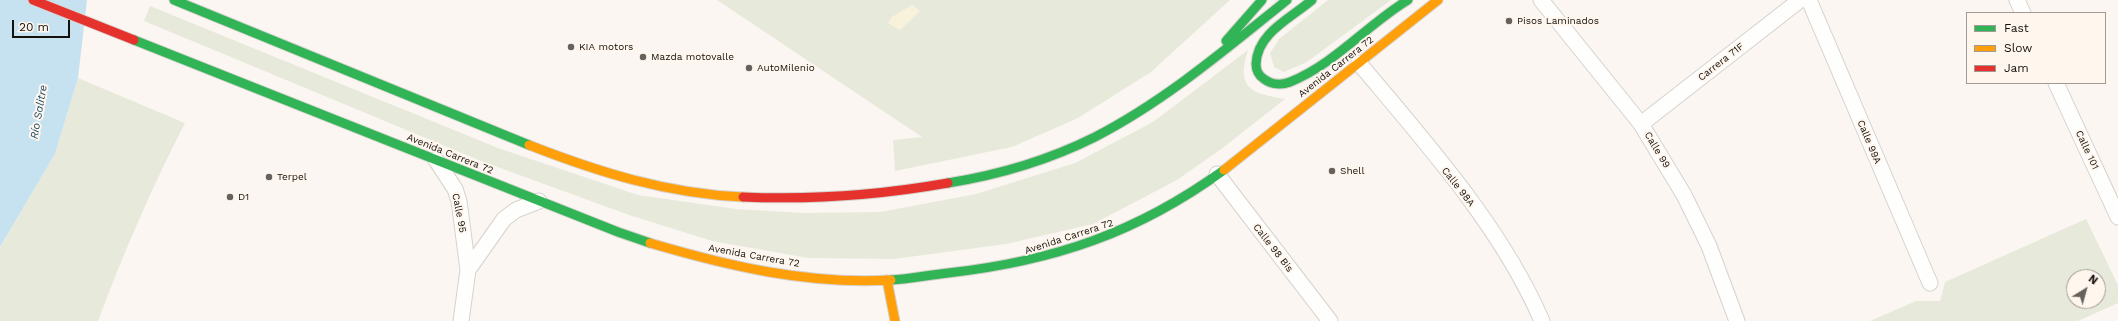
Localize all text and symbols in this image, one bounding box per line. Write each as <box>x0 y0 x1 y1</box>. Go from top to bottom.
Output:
scale bar <box>14 12 72 38</box>
legend <box>1966 12 2106 84</box>
place label: Pisos Laminados <box>1517 15 1599 27</box>
marker: Pisos Laminados <box>1504 16 1514 26</box>
text: 20 m <box>19 20 49 34</box>
text: Fast <box>2004 21 2029 35</box>
street label: Avenida Carrera 72 <box>1296 34 1376 100</box>
street label: Carrera 71F <box>1696 40 1746 84</box>
place label: KIA motors <box>579 41 633 53</box>
text: Slow <box>2004 41 2032 55</box>
marker: KIA motors <box>566 42 576 52</box>
place label: Mazda motovalle <box>651 51 734 63</box>
marker: Mazda motovalle <box>638 52 648 62</box>
text: Jam <box>2004 61 2029 75</box>
place label: AutoMilenio <box>757 62 815 74</box>
marker: AutoMilenio <box>744 63 754 73</box>
water label: Río Salitre <box>28 84 50 140</box>
street label: Calle 99A <box>1854 118 1884 166</box>
street label: Calle 101 <box>2073 129 2101 171</box>
street label: Calle 99 <box>1642 130 1672 170</box>
street label: Avenida Carrera 72 <box>405 131 495 177</box>
place label: Shell <box>1340 165 1364 177</box>
street label: Calle 98A <box>1439 165 1477 209</box>
marker: Shell <box>1327 166 1337 176</box>
place label: Terpel <box>277 171 307 183</box>
marker: Terpel <box>264 172 274 182</box>
place label: D1 <box>238 191 249 203</box>
marker: D1 <box>225 192 235 202</box>
street label: Calle 95 <box>449 192 469 234</box>
street label: Avenida Carrera 72 <box>1023 217 1115 257</box>
street label: Calle 98 Bis <box>1250 221 1296 275</box>
street label: Avenida Carrera 72 <box>708 242 800 270</box>
north arrow <box>2066 269 2106 309</box>
text: N <box>2086 272 2100 287</box>

